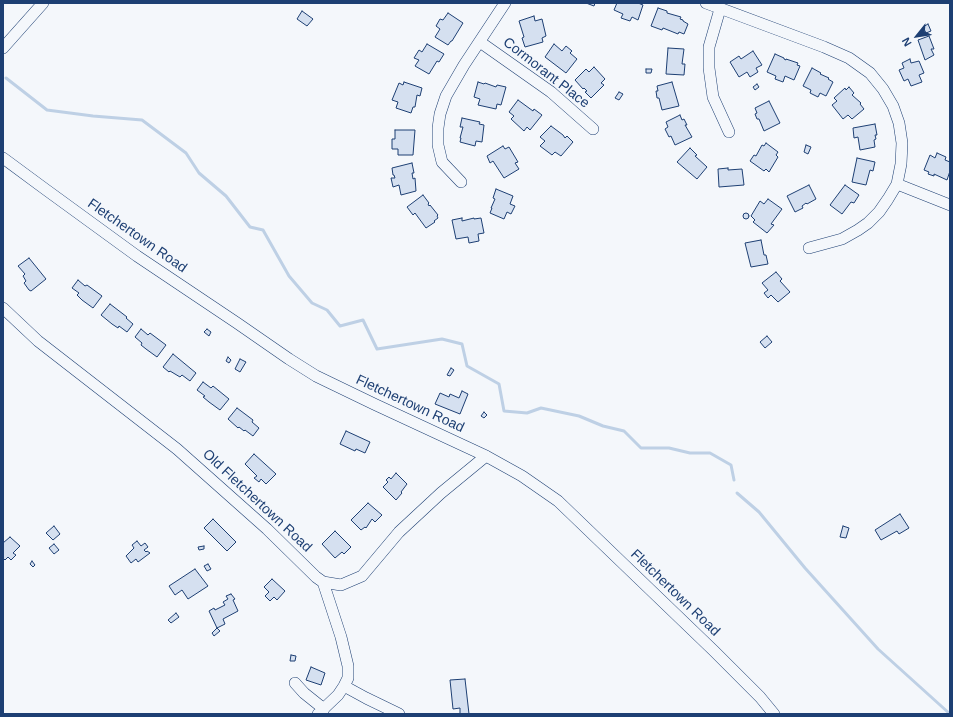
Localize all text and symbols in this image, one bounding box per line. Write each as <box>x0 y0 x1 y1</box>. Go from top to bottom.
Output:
north arrow <box>897 16 937 56</box>
street label: Cormorant Place <box>499 34 593 112</box>
text: N <box>899 36 914 48</box>
street label: Fletchertown Road <box>84 195 190 277</box>
street label: Fletchertown Road <box>353 372 467 436</box>
street label: Old Fletchertown Road <box>199 446 315 556</box>
street label: Fletchertown Road <box>627 546 723 640</box>

